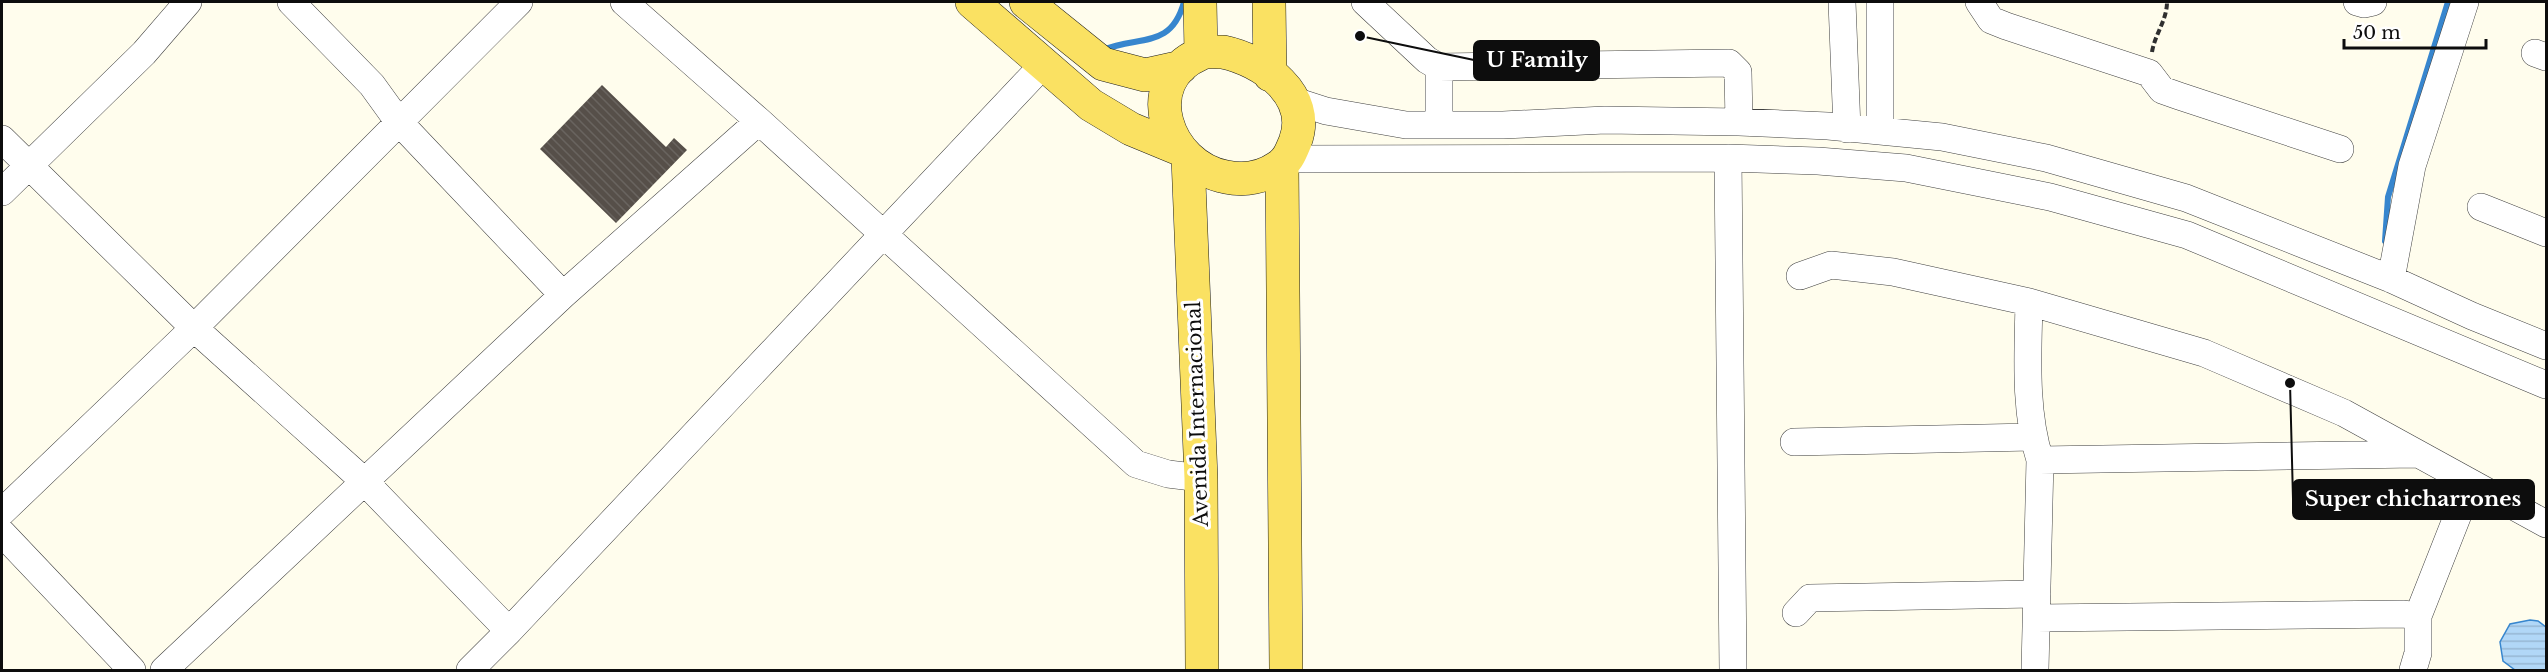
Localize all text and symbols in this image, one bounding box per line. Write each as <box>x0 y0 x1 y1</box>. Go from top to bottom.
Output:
scale bar <box>2344 12 2486 50</box>
text: 50 m <box>2353 22 2401 44</box>
callout: U Family <box>1474 41 1599 80</box>
text: U Family <box>1486 47 1588 73</box>
street label: Avenida Internacional <box>1181 301 1213 528</box>
callout: Super chicharrones <box>2293 480 2534 519</box>
text: Super chicharrones <box>2305 486 2522 512</box>

